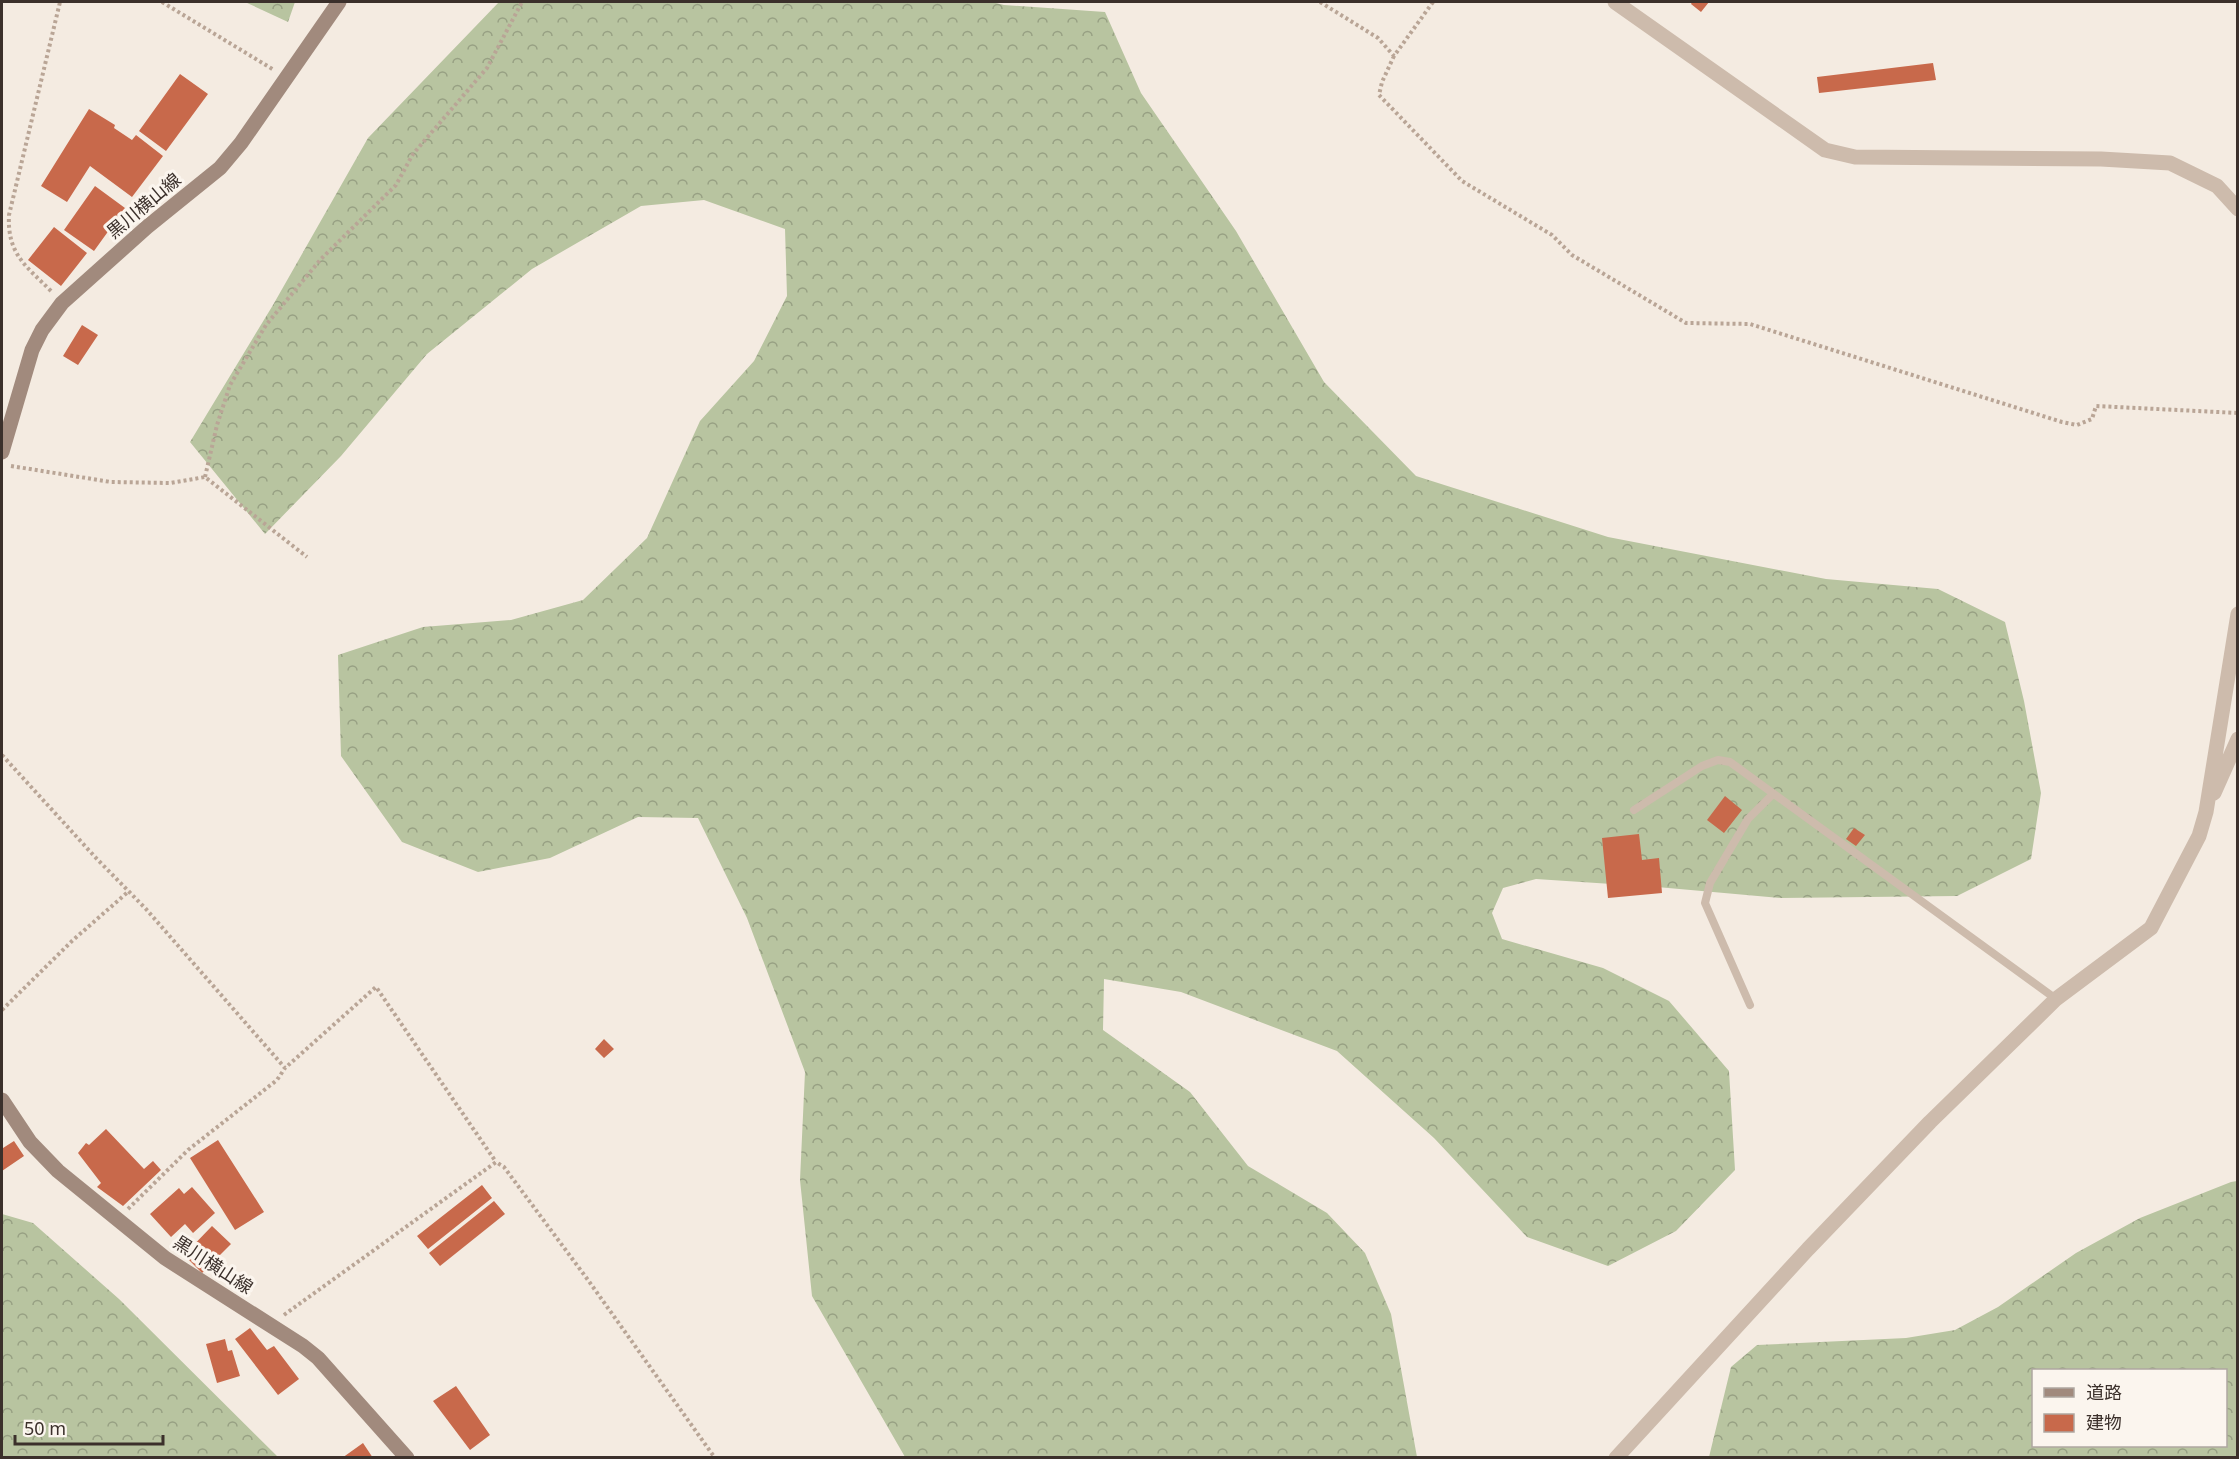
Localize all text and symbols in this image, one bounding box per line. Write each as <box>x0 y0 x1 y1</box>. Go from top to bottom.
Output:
street label: 黒川横山線 <box>101 167 186 243</box>
street label: 黒川横山線 <box>169 1230 258 1299</box>
legend <box>2032 1369 2227 1447</box>
text: 道路 <box>2086 1380 2122 1404</box>
scale bar <box>15 1408 164 1446</box>
text: 建物 <box>2086 1410 2122 1434</box>
text: 50 m <box>24 1416 66 1440</box>

